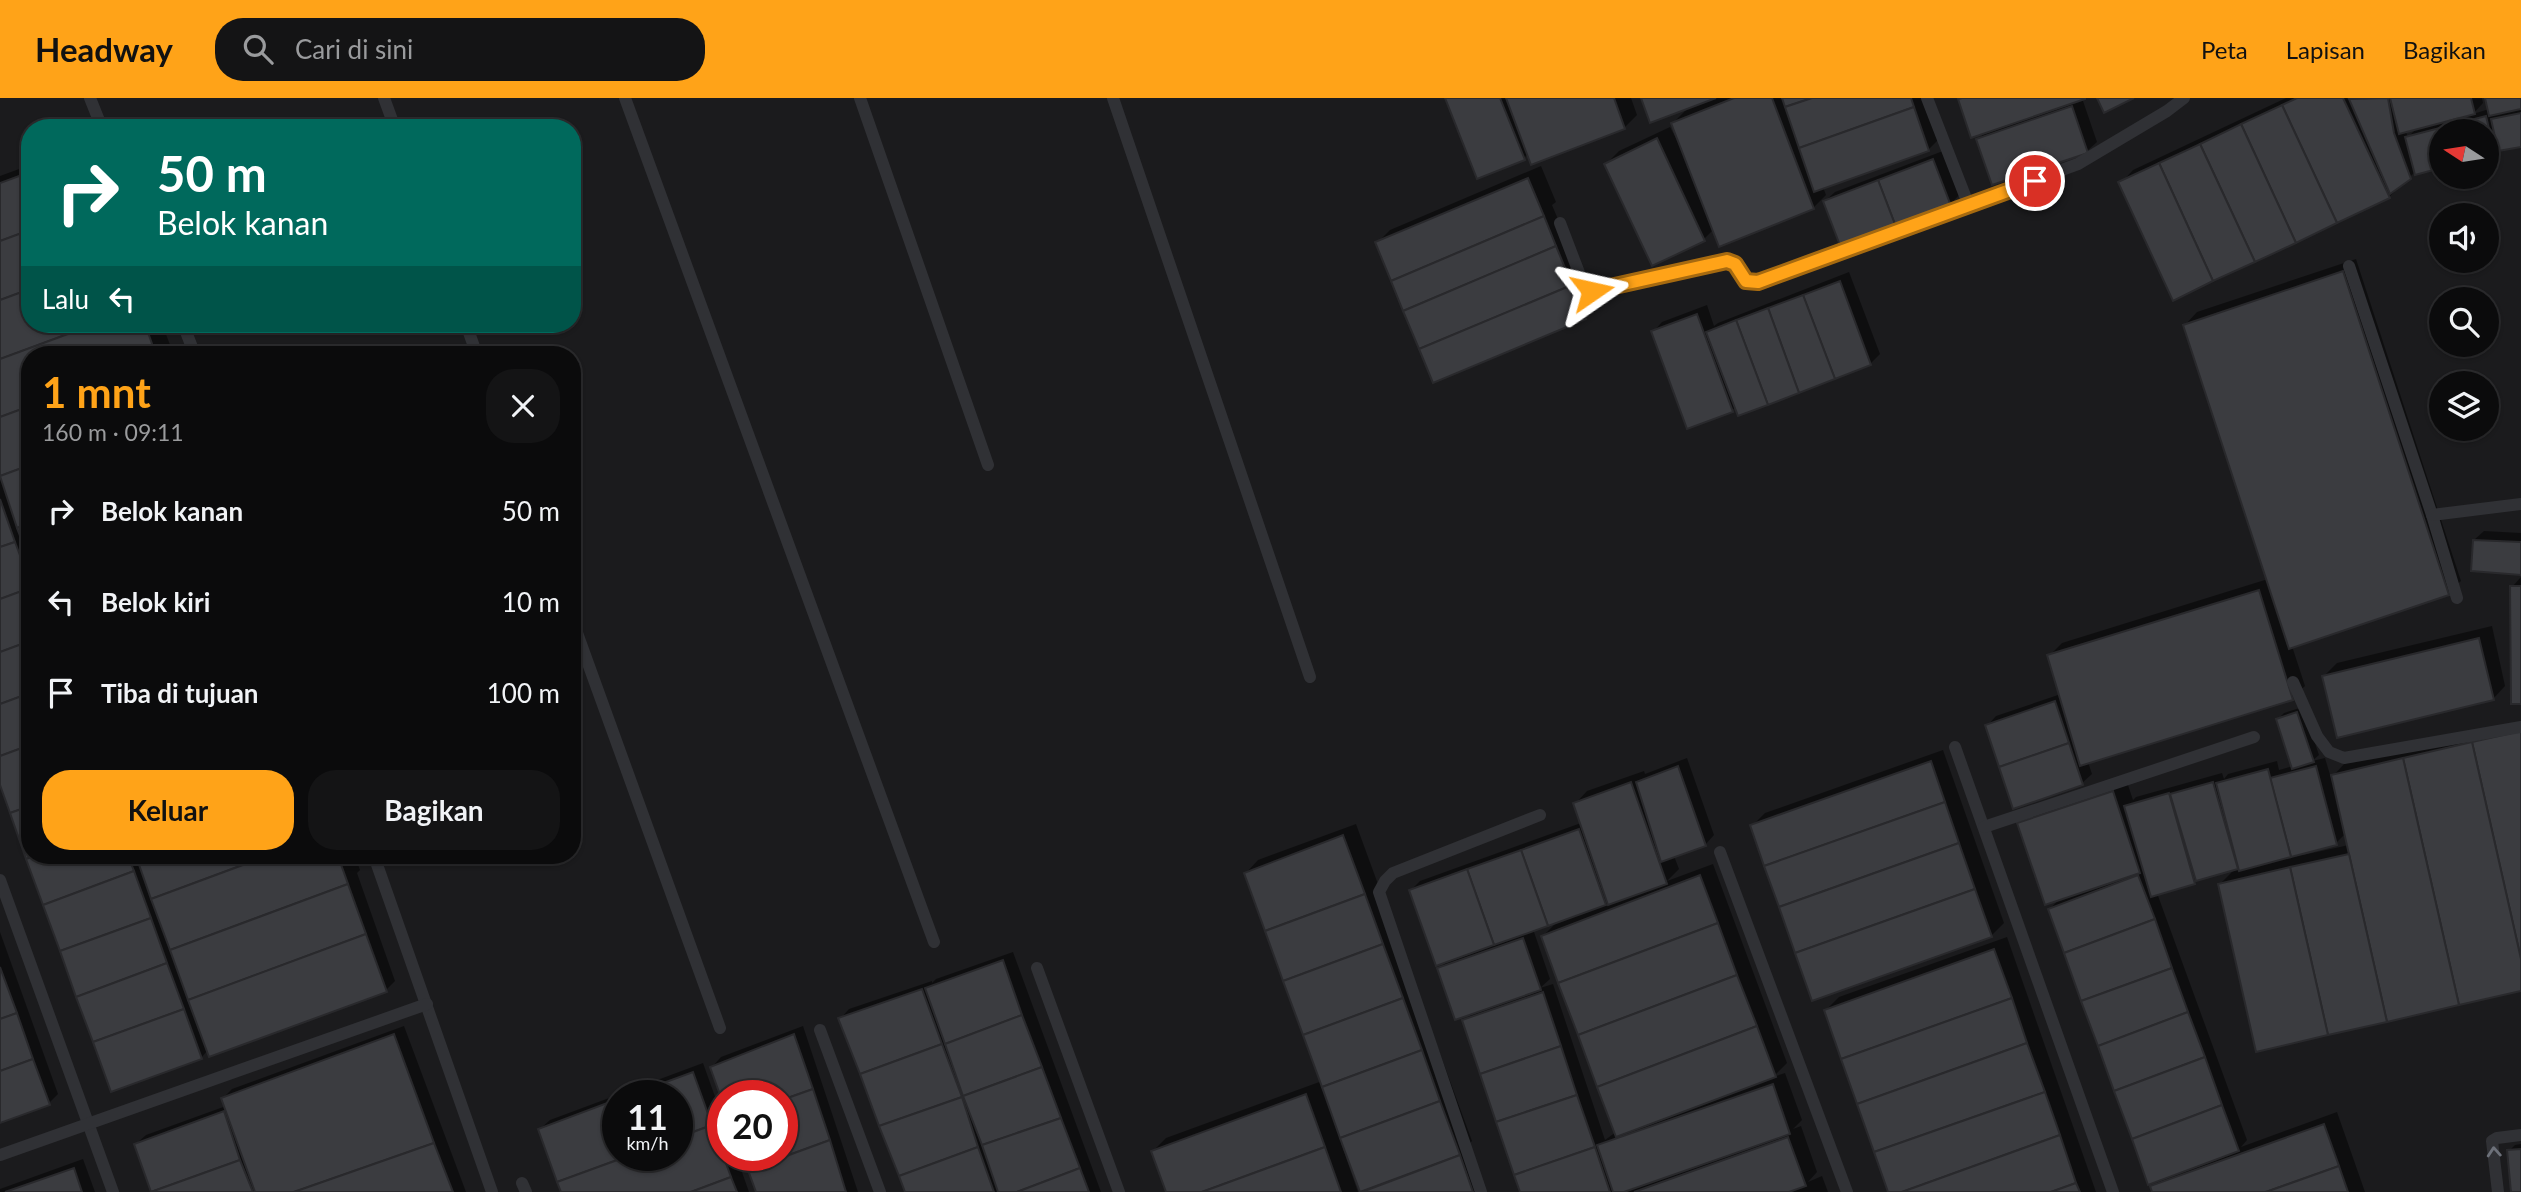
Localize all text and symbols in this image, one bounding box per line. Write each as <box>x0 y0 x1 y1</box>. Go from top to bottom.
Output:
search box <box>215 18 705 81</box>
text: Headway <box>35 29 173 69</box>
icon: search <box>239 30 277 68</box>
text: Cari di sini <box>295 33 413 65</box>
text: Peta <box>2201 35 2248 64</box>
text: Lapisan <box>2286 35 2365 64</box>
text: Bagikan <box>2403 35 2486 64</box>
north arrow <box>2429 119 2499 189</box>
map controls <box>2429 119 2499 441</box>
text: 50 m <box>157 144 267 202</box>
icon: right <box>42 147 133 238</box>
pin <box>2005 151 2065 211</box>
icon: arrive <box>2016 162 2054 200</box>
text: Belok kanan <box>157 203 328 242</box>
button: sound <box>2429 203 2499 273</box>
position arrow <box>1555 254 1629 328</box>
icon: left <box>103 280 141 318</box>
text: Lalu <box>42 283 89 315</box>
button: search <box>2429 287 2499 357</box>
text: 1 mnt <box>42 367 151 417</box>
button: close <box>486 369 560 443</box>
button: layers <box>2429 371 2499 441</box>
text: 160 m · 09:11 <box>42 418 184 446</box>
icon: right <box>42 492 80 530</box>
text: Belok kanan <box>101 495 243 527</box>
text: 50 m <box>502 495 560 527</box>
icon: left <box>42 583 80 621</box>
text: Belok kiri <box>101 586 210 618</box>
text: 10 m <box>502 586 560 618</box>
icon: arrive <box>42 674 80 712</box>
text: Tiba di tujuan <box>101 677 259 709</box>
text: 100 m <box>487 677 560 709</box>
button: Keluar <box>42 770 294 850</box>
button: Bagikan <box>308 770 560 850</box>
speed limit sign: 20 <box>707 1080 798 1171</box>
text: 11 <box>627 1095 668 1137</box>
text: km/h <box>626 1132 669 1154</box>
one-way arrow <box>2487 1146 2502 1157</box>

